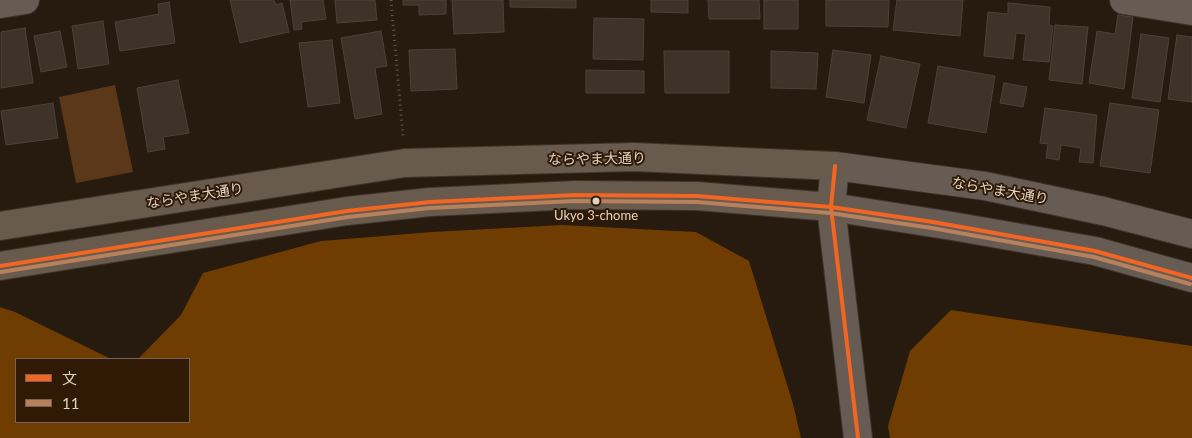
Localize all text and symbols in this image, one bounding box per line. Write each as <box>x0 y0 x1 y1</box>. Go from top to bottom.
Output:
street label: ならやま大通り <box>548 150 646 168</box>
street label: ならやま大通り <box>950 174 1050 208</box>
street label: ならやま大通り <box>145 180 245 212</box>
marker: Ukyo 3-chome <box>591 196 601 206</box>
place label: Ukyo 3-chome <box>554 208 638 224</box>
legend <box>15 358 190 423</box>
text: 文 <box>62 369 77 387</box>
text: 11 <box>62 394 79 412</box>

